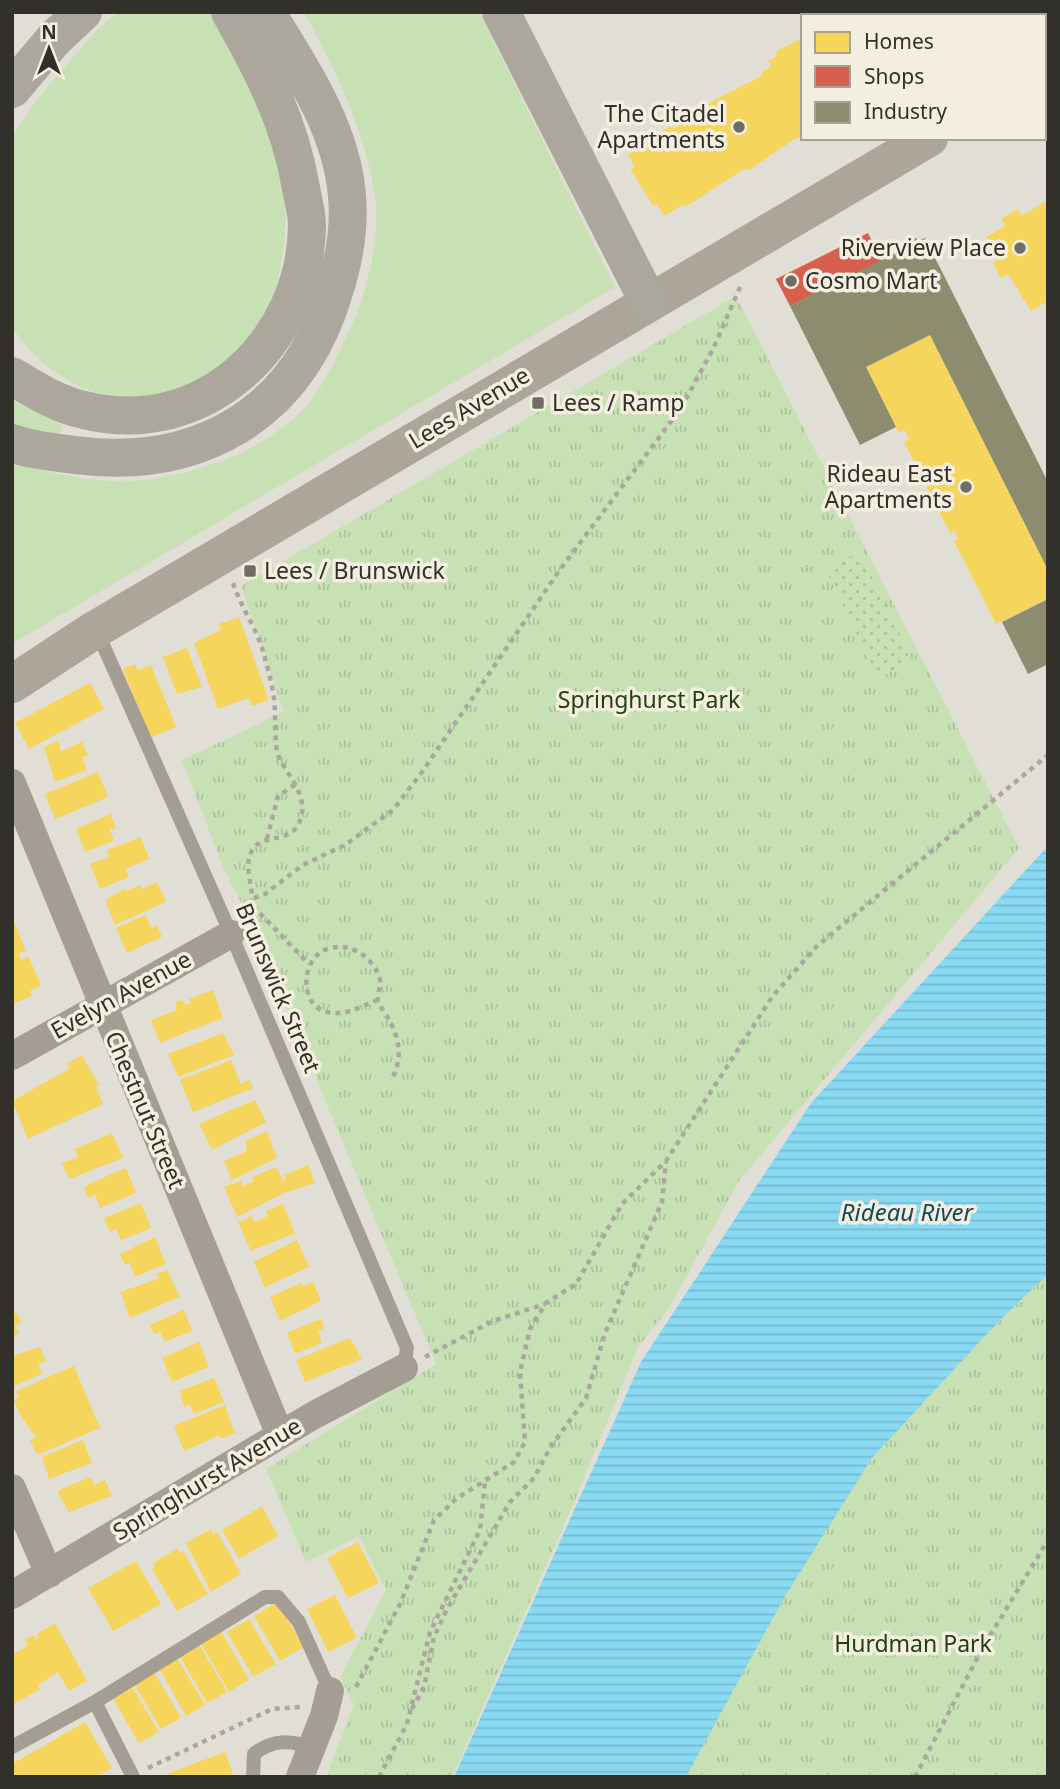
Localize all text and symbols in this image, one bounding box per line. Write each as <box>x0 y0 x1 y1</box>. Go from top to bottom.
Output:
north arrow <box>14 14 84 84</box>
legend <box>801 14 1046 140</box>
text: N <box>41 19 57 45</box>
text: Homes <box>864 27 934 55</box>
text: Shops <box>864 62 924 90</box>
place label: The Citadel Apartments <box>597 97 725 155</box>
text: Industry <box>864 97 947 125</box>
marker: The Citadel Apartments <box>731 119 747 135</box>
place label: Riverview Place <box>841 231 1006 263</box>
marker: Riverview Place <box>1012 240 1028 256</box>
place label: Cosmo Mart <box>805 264 937 296</box>
marker: Cosmo Mart <box>783 273 799 289</box>
street label: Lees Avenue <box>402 358 535 456</box>
place label: Lees / Ramp <box>552 386 684 418</box>
marker: Lees / Ramp <box>530 395 546 411</box>
place label: Rideau East Apartments <box>824 457 952 515</box>
marker: Rideau East Apartments <box>958 479 974 495</box>
place label: Lees / Brunswick <box>264 554 445 586</box>
marker: Lees / Brunswick <box>242 563 258 579</box>
park label: Springhurst Park <box>558 683 741 715</box>
street label: Brunswick Street <box>229 898 329 1077</box>
street label: Evelyn Avenue <box>45 942 197 1046</box>
street label: Chestnut Street <box>98 1026 193 1193</box>
water label: Rideau River <box>841 1195 975 1228</box>
street label: Springhurst Avenue <box>106 1409 307 1547</box>
park label: Hurdman Park <box>834 1627 993 1659</box>

